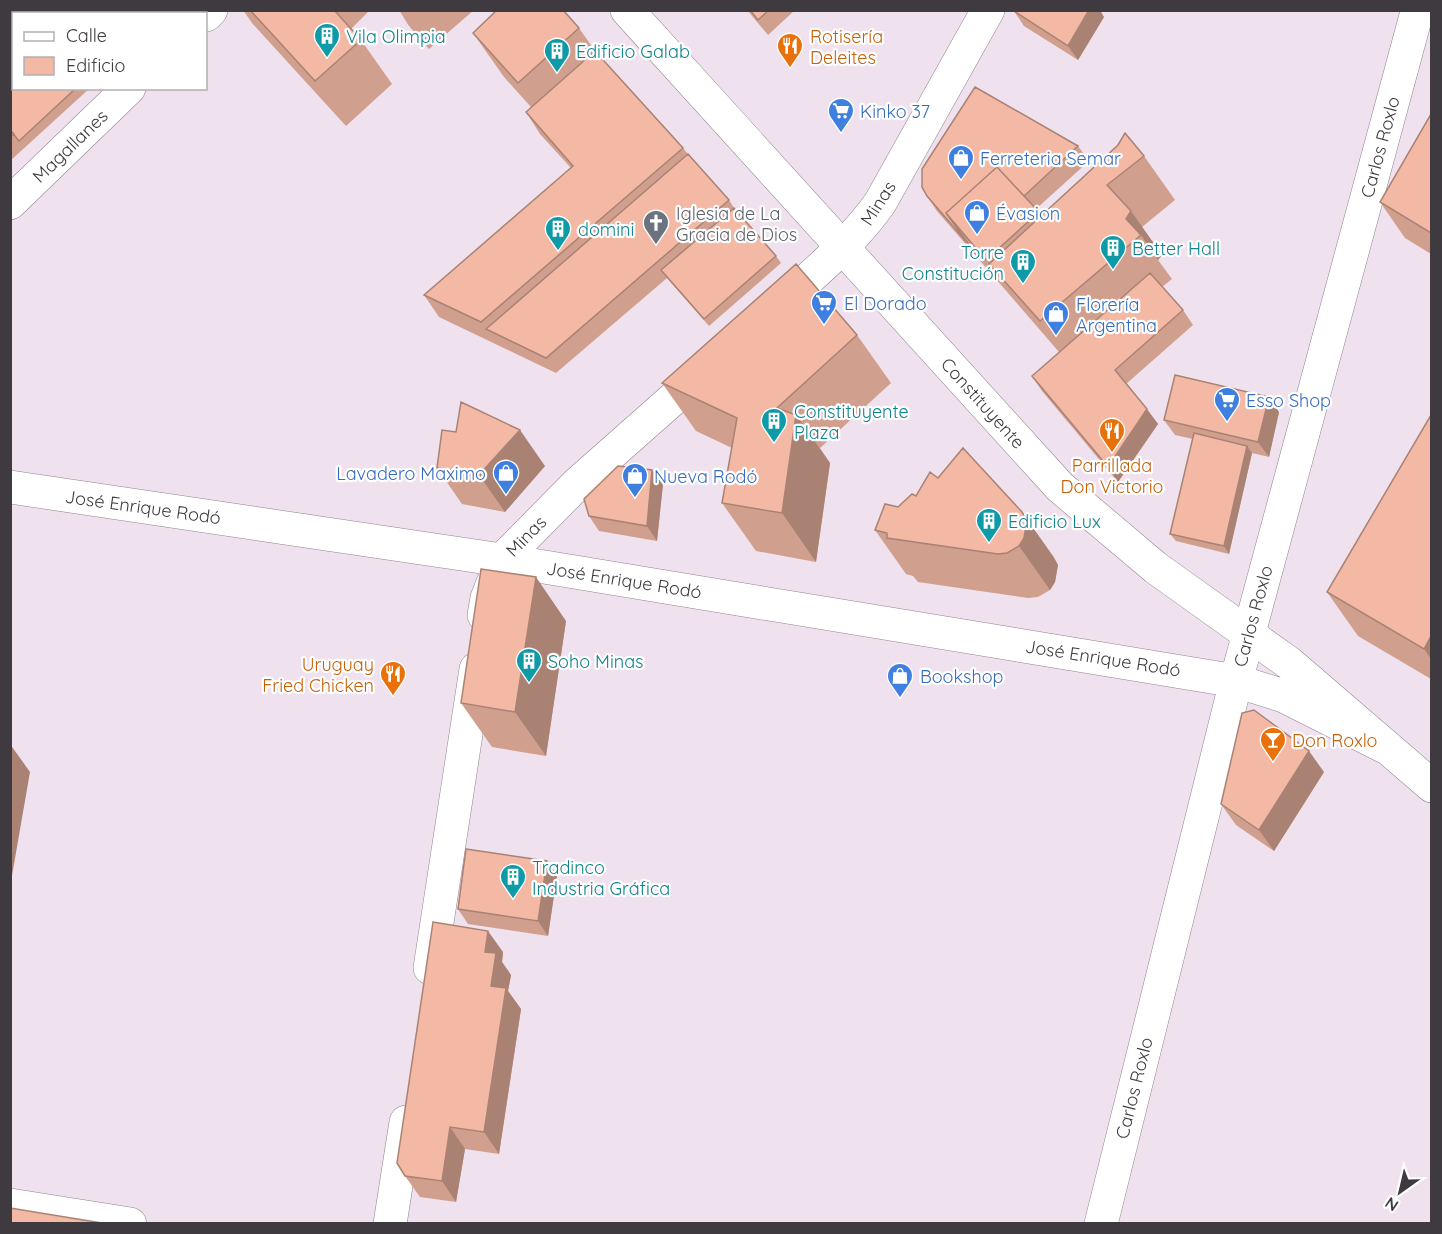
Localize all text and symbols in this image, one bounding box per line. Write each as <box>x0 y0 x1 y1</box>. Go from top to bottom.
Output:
legend <box>12 12 207 90</box>
building icon: Vila Olimpia <box>312 21 342 59</box>
text: Calle <box>66 24 107 47</box>
place label: Vila Olimpia <box>346 25 446 48</box>
place label: Rotisería Deleites <box>810 25 883 69</box>
restaurant icon: Rotisería Deleites <box>775 31 805 69</box>
building icon: Edificio Galab <box>542 36 572 74</box>
place label: Edificio Galab <box>576 40 690 63</box>
text: Edificio <box>66 54 125 77</box>
street label: Carlos Roxlo <box>1355 94 1405 200</box>
supermarket icon: Kinko 37 <box>826 96 856 134</box>
place label: Kinko 37 <box>860 100 930 123</box>
street label: Magallanes <box>27 104 113 188</box>
shop icon: Ferreteria Semar <box>946 143 976 181</box>
place label: Ferreteria Semar <box>980 147 1121 170</box>
street label: Minas <box>855 176 901 230</box>
shop icon: Évasion <box>962 198 992 236</box>
place label: Iglesia de La Gracia de Dios <box>676 202 797 246</box>
place label: Évasion <box>996 202 1060 225</box>
church icon: Iglesia de La Gracia de Dios <box>641 208 671 246</box>
building icon: domini <box>543 214 573 252</box>
place label: domini <box>578 218 634 241</box>
building icon: Better Hall <box>1098 233 1128 271</box>
place label: Better Hall <box>1132 237 1220 260</box>
place label: Torre Constitución <box>902 241 1004 285</box>
building icon: Torre Constitución <box>1008 247 1038 285</box>
supermarket icon: El Dorado <box>809 288 839 326</box>
place label: El Dorado <box>844 292 927 315</box>
place label: Florería Argentina <box>1076 293 1157 337</box>
shop icon: Florería Argentina <box>1041 299 1071 337</box>
street label: Constituyente <box>936 353 1030 453</box>
supermarket icon: Esso Shop <box>1212 385 1242 423</box>
place label: Esso Shop <box>1246 389 1331 412</box>
place label: Constituyente Plaza <box>794 400 909 444</box>
building icon: Constituyente Plaza <box>759 406 789 444</box>
restaurant icon: Parrillada Don Victorio <box>1097 416 1127 454</box>
place label: Parrillada Don Victorio <box>1061 454 1163 498</box>
shop icon: Lavadero Maximo <box>491 458 521 496</box>
shop icon: Nueva Rodó <box>620 461 650 499</box>
place label: Lavadero Maximo <box>336 462 486 485</box>
place label: Nueva Rodó <box>654 465 757 488</box>
street label: José Enrique Rodó <box>64 485 222 529</box>
building icon: Edificio Lux <box>974 506 1004 544</box>
place label: Edificio Lux <box>1008 510 1101 533</box>
street label: Minas <box>501 511 551 561</box>
street label: José Enrique Rodó <box>545 556 703 604</box>
street label: Carlos Roxlo <box>1228 563 1278 669</box>
street label: José Enrique Rodó <box>1024 634 1182 682</box>
building icon: Soho Minas <box>514 646 544 684</box>
place label: Soho Minas <box>548 650 644 673</box>
place label: Uruguay Fried Chicken <box>262 653 374 697</box>
restaurant icon: Uruguay Fried Chicken <box>378 659 408 697</box>
shop icon: Bookshop <box>885 661 915 699</box>
place label: Bookshop <box>920 665 1004 688</box>
bar icon: Don Roxlo <box>1258 725 1288 763</box>
place label: Don Roxlo <box>1292 729 1377 752</box>
place label: Tradinco Industria Gráfica <box>532 856 670 900</box>
building icon: Tradinco Industria Gráfica <box>498 862 528 900</box>
street label: Carlos Roxlo <box>1110 1035 1158 1141</box>
north arrow <box>1370 1162 1430 1222</box>
text: N <box>1381 1193 1402 1216</box>

